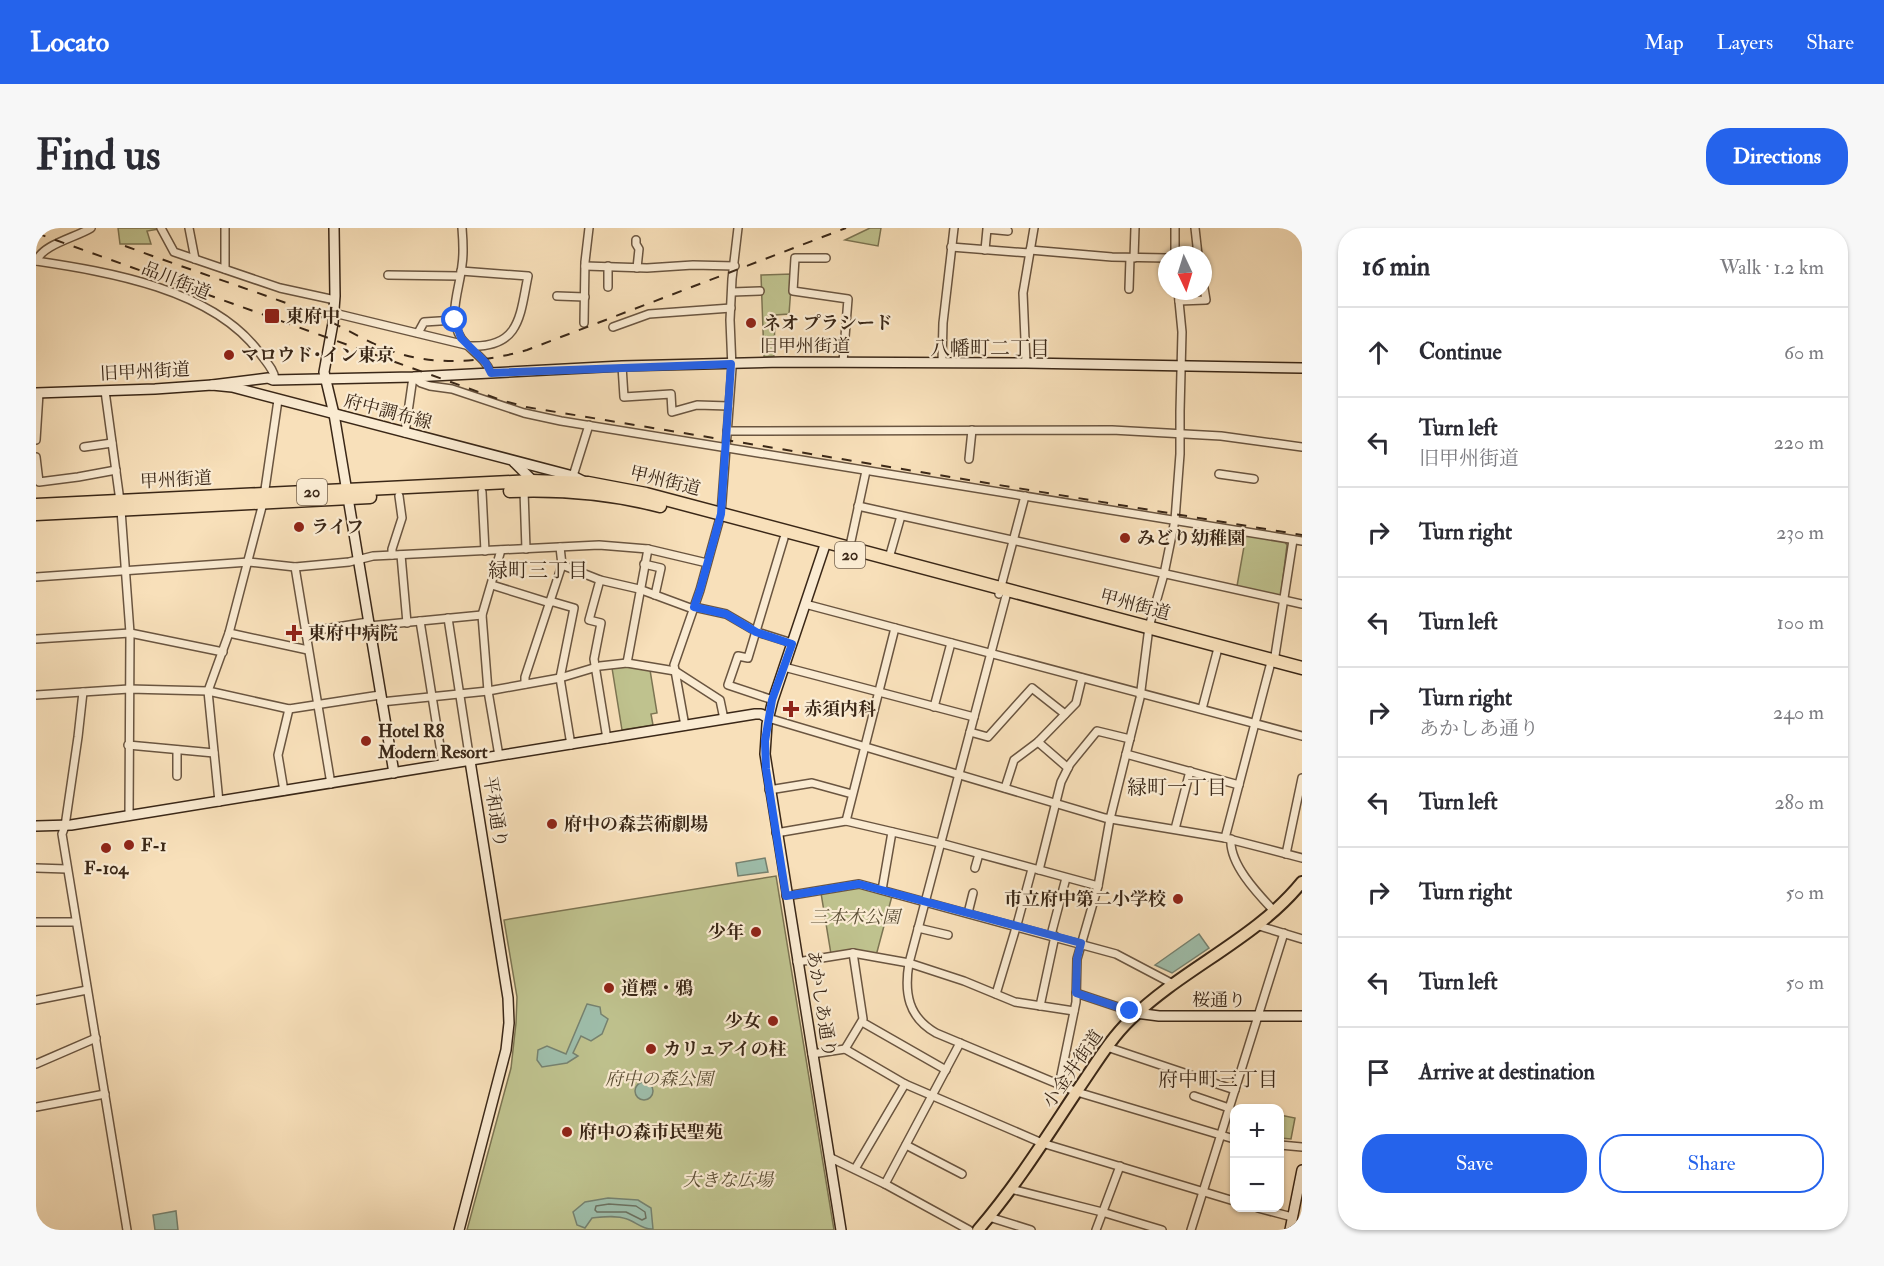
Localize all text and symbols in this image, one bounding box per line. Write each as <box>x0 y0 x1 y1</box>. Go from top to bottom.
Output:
text: Locato <box>30 25 109 60</box>
text: Map <box>1644 29 1684 56</box>
text: Layers <box>1717 29 1773 56</box>
text: Share <box>1806 29 1854 56</box>
button: Directions <box>1706 128 1848 185</box>
text: Find us <box>36 130 160 182</box>
north arrow <box>1158 246 1212 300</box>
text: 16 min <box>1362 251 1430 283</box>
text: Walk · 1.2 km <box>1720 255 1824 280</box>
street label: 品川街道 <box>138 257 214 305</box>
place label: 東府中 <box>286 305 340 328</box>
route start <box>441 306 467 332</box>
marker: 東府中 <box>263 307 281 325</box>
place label: ネオ プラシード <box>763 312 893 335</box>
marker: ネオ プラシード <box>744 316 758 330</box>
street label: 旧甲州街道 <box>760 335 850 358</box>
district label: 八幡町二丁目 <box>930 336 1050 361</box>
icon: ahead <box>1362 336 1395 369</box>
text: Continue <box>1419 338 1502 366</box>
text: 60 m <box>1784 340 1824 365</box>
place label: マロウド･イン東京 <box>241 344 394 367</box>
marker: マロウド･イン東京 <box>222 348 236 362</box>
street label: 旧甲州街道 <box>99 358 191 386</box>
street label: 府中調布線 <box>342 389 434 435</box>
text: Turn left <box>1419 414 1498 442</box>
icon: left <box>1362 426 1395 459</box>
text: 220 m <box>1774 430 1824 455</box>
text: 旧甲州街道 <box>1419 446 1519 471</box>
street label: 甲州街道 <box>627 461 703 501</box>
street label: 甲州街道 <box>139 467 213 493</box>
road number: 20 <box>297 479 327 505</box>
place label: ライフ <box>311 516 364 539</box>
icon: right <box>1362 516 1395 549</box>
text: Turn right <box>1419 518 1512 546</box>
marker: ライフ <box>292 520 306 534</box>
text: 230 m <box>1776 520 1824 545</box>
place label: みどり幼稚園 <box>1137 527 1245 550</box>
marker: みどり幼稚園 <box>1118 531 1132 545</box>
road number: 20 <box>835 542 865 568</box>
district label: 緑町三丁目 <box>488 558 588 583</box>
street label: 甲州街道 <box>1097 585 1173 625</box>
icon: left <box>1362 606 1395 639</box>
text: Turn left <box>1419 608 1498 636</box>
text: 100 m <box>1777 610 1824 635</box>
place label: 東府中病院 <box>308 622 398 645</box>
marker: 東府中病院 <box>285 624 303 642</box>
text: Turn right <box>1419 684 1512 712</box>
icon: right <box>1362 696 1395 729</box>
place label: 赤須内科 <box>804 698 876 721</box>
marker: 赤須内科 <box>782 700 800 718</box>
text: 240 m <box>1773 700 1824 725</box>
text: あかしあ通り <box>1419 716 1539 741</box>
place label: Hotel R8 Modern Resort <box>377 720 488 764</box>
marker: Hotel R8 Modern Resort <box>359 734 373 748</box>
street label: 平和通り <box>478 775 512 849</box>
district label: 緑町一丁目 <box>1127 775 1227 800</box>
icon: left <box>1362 786 1395 819</box>
text: Turn left <box>1419 788 1498 816</box>
text: 280 m <box>1774 790 1824 815</box>
place label: 府中の森芸術劇場 <box>564 813 708 836</box>
marker: 府中の森芸術劇場 <box>545 817 559 831</box>
place label: F-1 <box>141 834 166 857</box>
marker: F-1 <box>122 838 136 852</box>
marker: F-104 <box>99 841 113 855</box>
place label: F-104 <box>84 857 129 880</box>
icon: right <box>1362 876 1395 909</box>
text: Turn right <box>1419 878 1512 906</box>
text: 50 m <box>1785 880 1824 905</box>
place label: 市立府中第二小学校 <box>1004 888 1166 911</box>
marker: 市立府中第二小学校 <box>1171 892 1185 906</box>
park label: 三本木公園 <box>810 906 903 929</box>
place label: 少年 <box>708 921 744 944</box>
marker: 少年 <box>749 925 763 939</box>
street label: あかしあ通り <box>801 949 841 1059</box>
icon: left <box>1362 966 1395 999</box>
text: Turn left <box>1419 968 1498 996</box>
text: 50 m <box>1785 970 1824 995</box>
place label: 道標・鴉 <box>621 977 693 1000</box>
marker: 道標・鴉 <box>602 981 616 995</box>
street label: 桜通り <box>1192 989 1246 1012</box>
route end <box>1116 997 1142 1023</box>
place label: 少女 <box>725 1010 761 1033</box>
marker: 少女 <box>766 1014 780 1028</box>
street label: 小金井街道 <box>1038 1026 1108 1112</box>
place label: カリュアイの柱 <box>663 1038 787 1061</box>
marker: カリュアイの柱 <box>644 1042 658 1056</box>
icon: arrive <box>1362 1056 1395 1089</box>
text: Arrive at destination <box>1419 1058 1595 1086</box>
district label: 府中町三丁目 <box>1158 1067 1278 1092</box>
park label: 府中の森公園 <box>605 1068 716 1091</box>
map controls <box>1230 1104 1284 1212</box>
button: + <box>1230 1104 1284 1158</box>
place label: 府中の森市民聖苑 <box>579 1121 723 1144</box>
marker: 府中の森市民聖苑 <box>560 1125 574 1139</box>
button: Save <box>1362 1134 1587 1193</box>
button: Share <box>1599 1134 1824 1193</box>
button: − <box>1230 1158 1284 1212</box>
park label: 大きな広場 <box>683 1169 775 1192</box>

